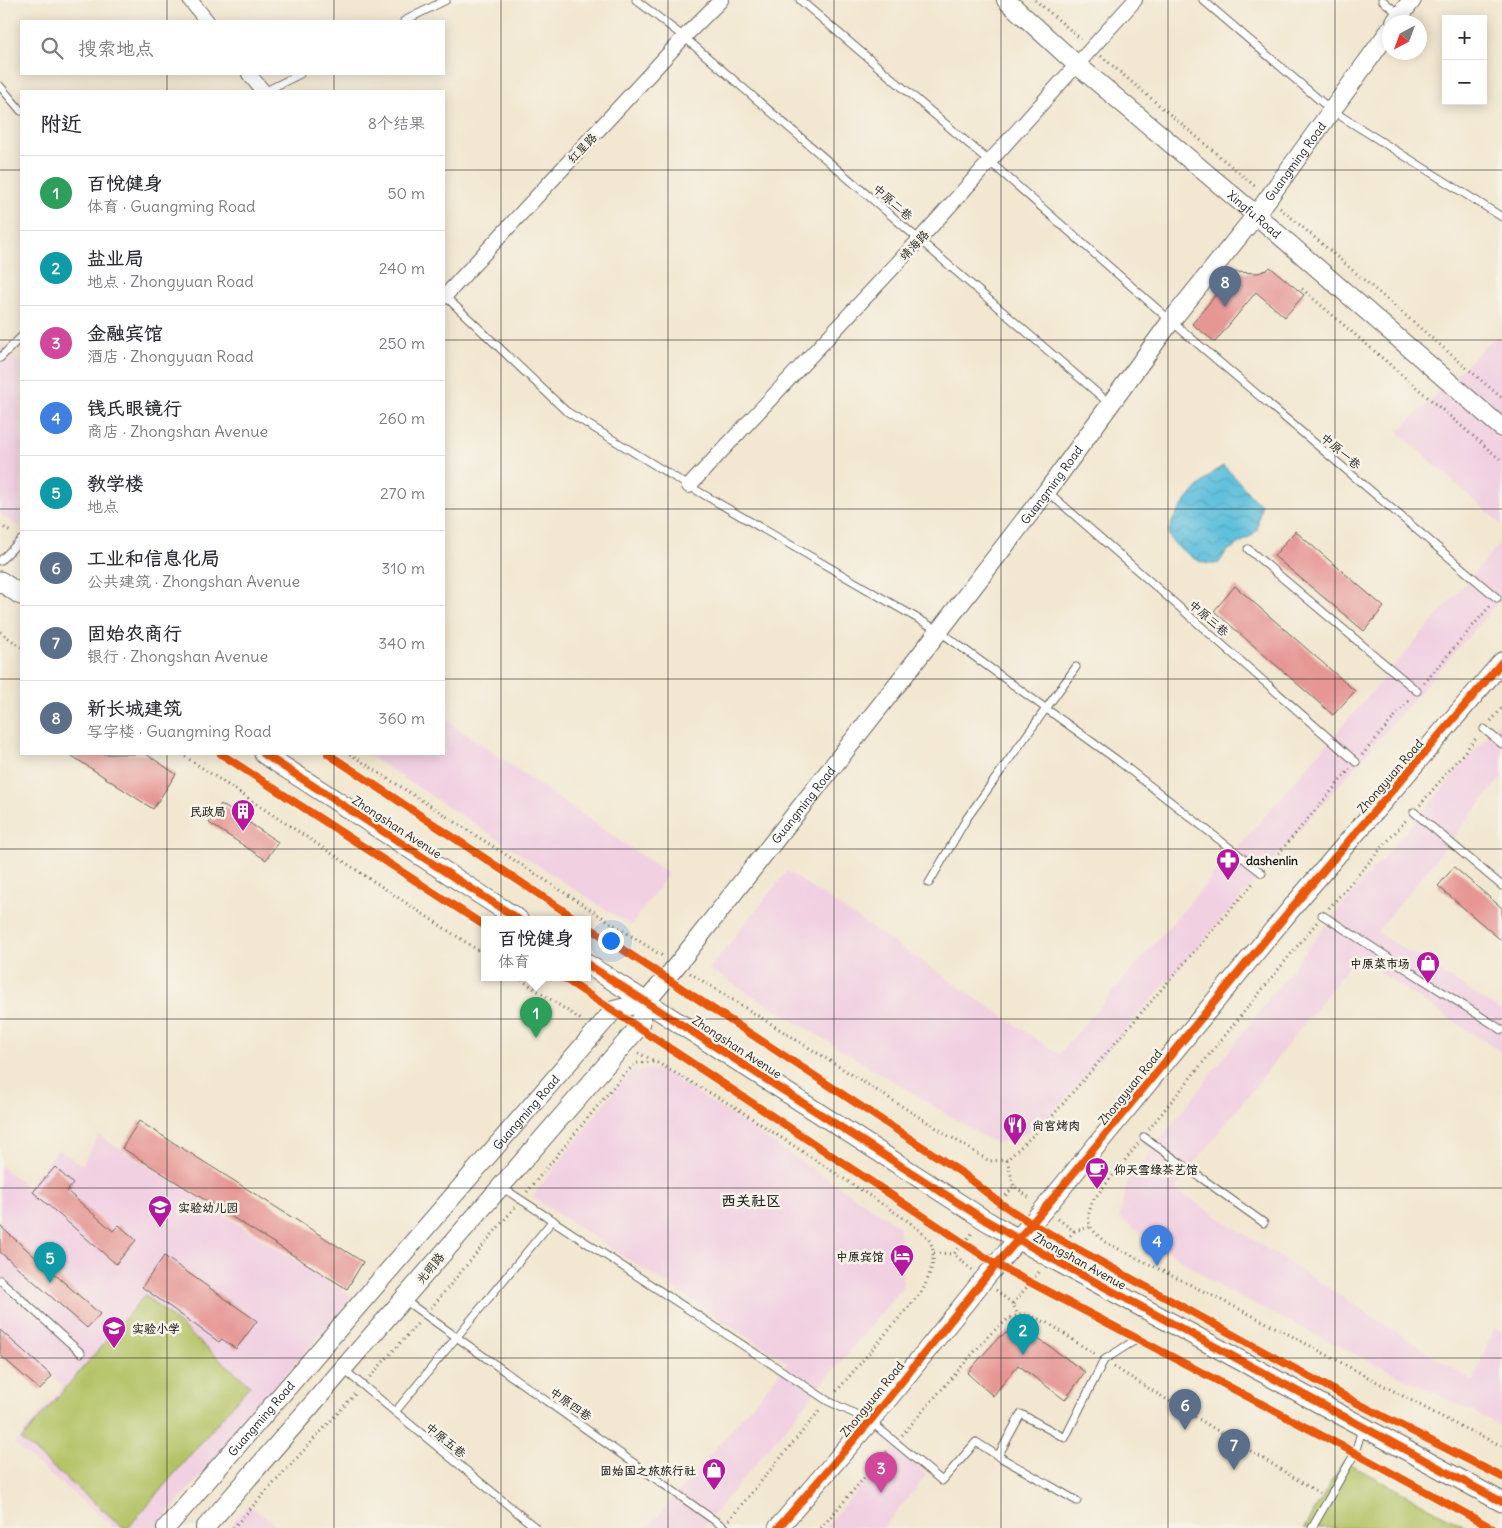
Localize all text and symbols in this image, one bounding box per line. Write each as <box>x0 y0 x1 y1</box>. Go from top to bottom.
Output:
north arrow <box>1382 15 1427 60</box>
map controls <box>1442 15 1487 105</box>
button: + <box>1442 15 1487 60</box>
search box <box>20 20 445 75</box>
icon: search <box>38 34 66 62</box>
text: 搜索地点 <box>78 36 154 60</box>
button: − <box>1442 60 1487 105</box>
text: 附近 <box>40 110 82 137</box>
text: 8个结果 <box>368 113 425 133</box>
street label: Guangming Road <box>1261 119 1329 204</box>
street label: 红星路 <box>564 130 600 166</box>
text: 百悦健身 <box>87 171 163 195</box>
street label: 中原二巷 <box>870 181 916 223</box>
text: 1 <box>53 183 59 203</box>
text: 50 m <box>387 183 425 203</box>
street label: Xingfu Road <box>1225 187 1284 241</box>
text: 体育 · Guangming Road <box>87 196 255 216</box>
street label: 靖海路 <box>896 227 932 263</box>
text: 盐业局 <box>87 246 144 270</box>
text: 2 <box>52 258 60 278</box>
text: 240 m <box>379 258 425 278</box>
pin: 8 <box>1209 266 1241 307</box>
text: 地点 · Zhongyuan Road <box>87 271 254 291</box>
text: 金融宾馆 <box>87 321 163 345</box>
text: 3 <box>51 333 61 353</box>
text: 250 m <box>379 333 425 353</box>
text: 酒店 · Zhongyuan Road <box>87 346 254 366</box>
text: 钱氏眼镜行 <box>87 396 182 420</box>
text: 4 <box>51 408 61 428</box>
text: 260 m <box>379 408 425 428</box>
text: 商店 · Zhongshan Avenue <box>87 421 268 441</box>
street label: 中原一巷 <box>1318 430 1364 472</box>
street label: Guangming Road <box>1017 442 1085 527</box>
text: 教学楼 <box>87 471 144 495</box>
text: 5 <box>51 483 61 503</box>
text: 270 m <box>380 483 425 503</box>
text: 地点 <box>87 496 119 516</box>
text: 工业和信息化局 <box>87 546 220 570</box>
text: 6 <box>51 558 61 578</box>
text: 310 m <box>381 558 425 578</box>
text: 公共建筑 · Zhongshan Avenue <box>87 571 300 591</box>
street label: 中原三巷 <box>1186 597 1232 639</box>
text: 固始农商行 <box>87 621 182 645</box>
text: 7 <box>52 633 60 653</box>
text: 340 m <box>378 633 425 653</box>
text: 银行 · Zhongshan Avenue <box>87 646 268 666</box>
text: 新长城建筑 <box>87 696 182 720</box>
text: 8 <box>51 708 61 728</box>
text: 360 m <box>378 708 425 728</box>
text: 写字楼 · Guangming Road <box>87 721 271 741</box>
street label: Zhongyuan Road <box>1354 736 1426 816</box>
street label: Guangming Road <box>768 763 838 846</box>
street label: Zhongshan Avenue <box>350 793 444 861</box>
building icon: 民政局 <box>230 798 256 832</box>
place label: 民政局 <box>190 804 226 819</box>
pharmacy icon: dashenlin <box>1215 847 1241 881</box>
place label: dashenlin <box>1246 853 1298 868</box>
popup <box>481 916 591 981</box>
text: 百悦健身 <box>498 926 574 950</box>
your location <box>598 928 624 954</box>
shop icon: 中原菜市场 <box>1415 950 1441 984</box>
text: 体育 <box>498 951 530 971</box>
place label: 中原菜市场 <box>1350 956 1410 971</box>
pin: 1 <box>520 997 552 1038</box>
street label: Zhongshan Avenue <box>690 1013 784 1081</box>
street label: Zhongyuan Road <box>1095 1046 1165 1128</box>
street label: Guangming Road <box>489 1072 562 1152</box>
restaurant icon: 尚宫烤肉 <box>1002 1112 1028 1146</box>
place label: 尚宫烤肉 <box>1032 1118 1080 1133</box>
cafe icon: 仰天雪绿茶艺馆 <box>1084 1156 1110 1190</box>
place label: 仰天雪绿茶艺馆 <box>1114 1162 1198 1177</box>
district label: 西关社区 <box>721 1191 781 1210</box>
school or university icon: 实验幼儿园 <box>147 1194 173 1228</box>
place label: 实验幼儿园 <box>178 1200 238 1215</box>
pin: 4 <box>1141 1225 1173 1266</box>
street label: Zhongshan Avenue <box>1031 1229 1129 1293</box>
pin: 5 <box>34 1242 66 1283</box>
hotel icon: 中原宾馆 <box>889 1243 915 1277</box>
street label: 光明路 <box>413 1249 447 1287</box>
place label: 中原宾馆 <box>836 1249 884 1264</box>
pin: 2 <box>1007 1314 1039 1355</box>
school or university icon: 实验小学 <box>101 1315 127 1349</box>
place label: 实验小学 <box>132 1321 180 1336</box>
street label: Zhongyuan Road <box>837 1358 907 1440</box>
street label: Guangming Road <box>224 1378 297 1459</box>
street label: 中原四巷 <box>547 1384 595 1424</box>
pin: 6 <box>1169 1389 1201 1430</box>
street label: 中原五巷 <box>423 1419 469 1461</box>
pin: 7 <box>1218 1429 1250 1470</box>
pin: 3 <box>865 1452 897 1493</box>
shop icon: 固始国之旅旅行社 <box>701 1457 727 1491</box>
place label: 固始国之旅旅行社 <box>600 1463 696 1478</box>

